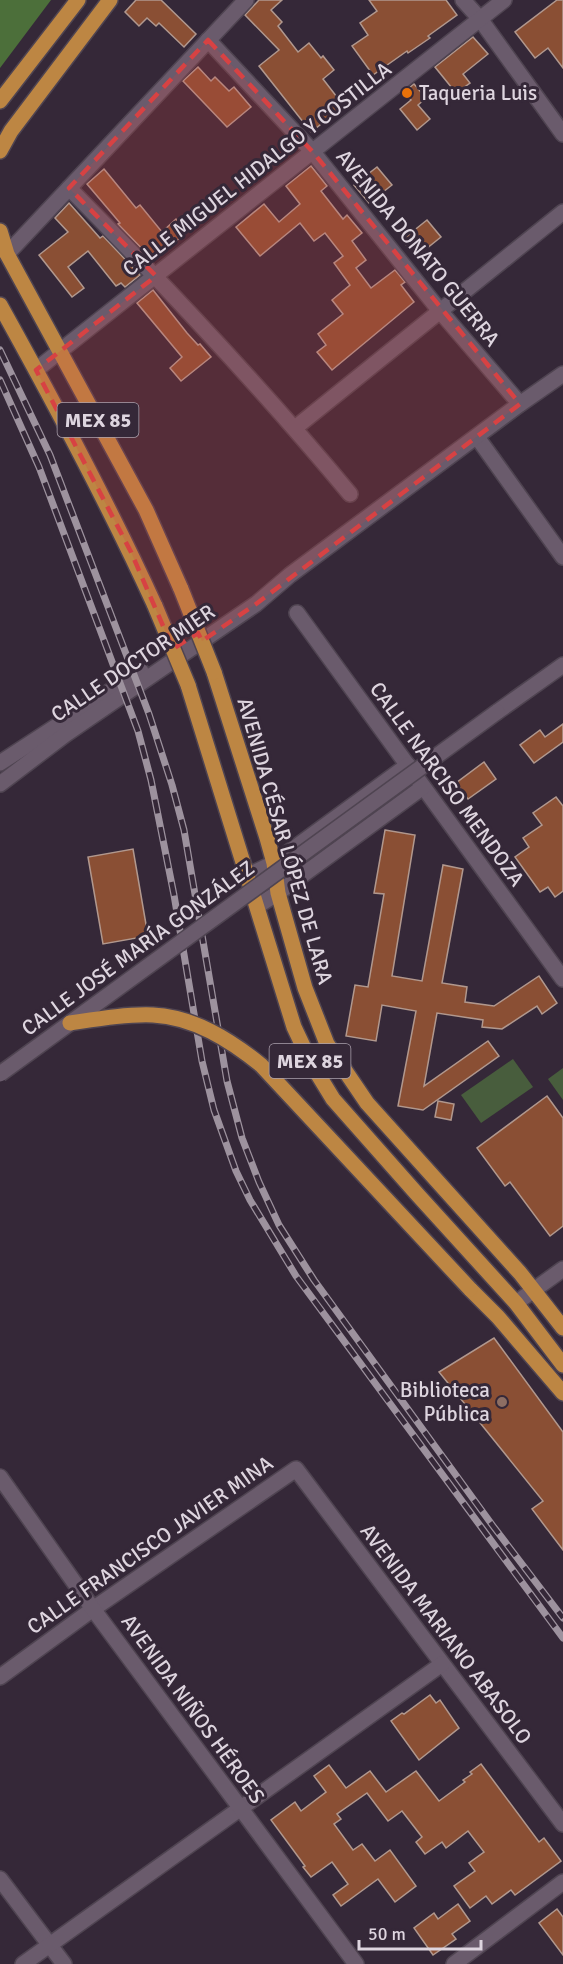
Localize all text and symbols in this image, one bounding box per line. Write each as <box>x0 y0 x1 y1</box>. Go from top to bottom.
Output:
street label: CALLE MIGUEL HIDALGO Y COSTILLA <box>117 56 397 282</box>
place label: Taqueria Luis <box>419 80 537 106</box>
marker: Taqueria Luis <box>400 86 414 100</box>
street label: AVENIDA DONATO GUERRA <box>331 144 506 352</box>
road number: MEX 85 <box>57 403 138 437</box>
street label: CALLE DOCTOR MIER <box>46 599 220 727</box>
street label: CALLE NARCISO MENDOZA <box>364 677 530 891</box>
street label: AVENIDA CÉSAR LÓPEZ DE LARA <box>232 695 338 987</box>
street label: CALLE JOSÉ MARÍA GONZÁLEZ <box>17 855 259 1041</box>
road number: MEX 85 <box>270 1044 350 1078</box>
place label: Biblioteca Pública <box>400 1377 490 1427</box>
marker: Biblioteca Pública <box>495 1395 509 1409</box>
street label: CALLE FRANCISCO JAVIER MINA <box>22 1450 278 1640</box>
street label: AVENIDA MARIANO ABASOLO <box>355 1519 537 1749</box>
street label: AVENIDA NIÑOS HÉROES <box>116 1609 270 1809</box>
scale bar <box>359 1913 480 1951</box>
text: 50 m <box>368 1923 406 1945</box>

